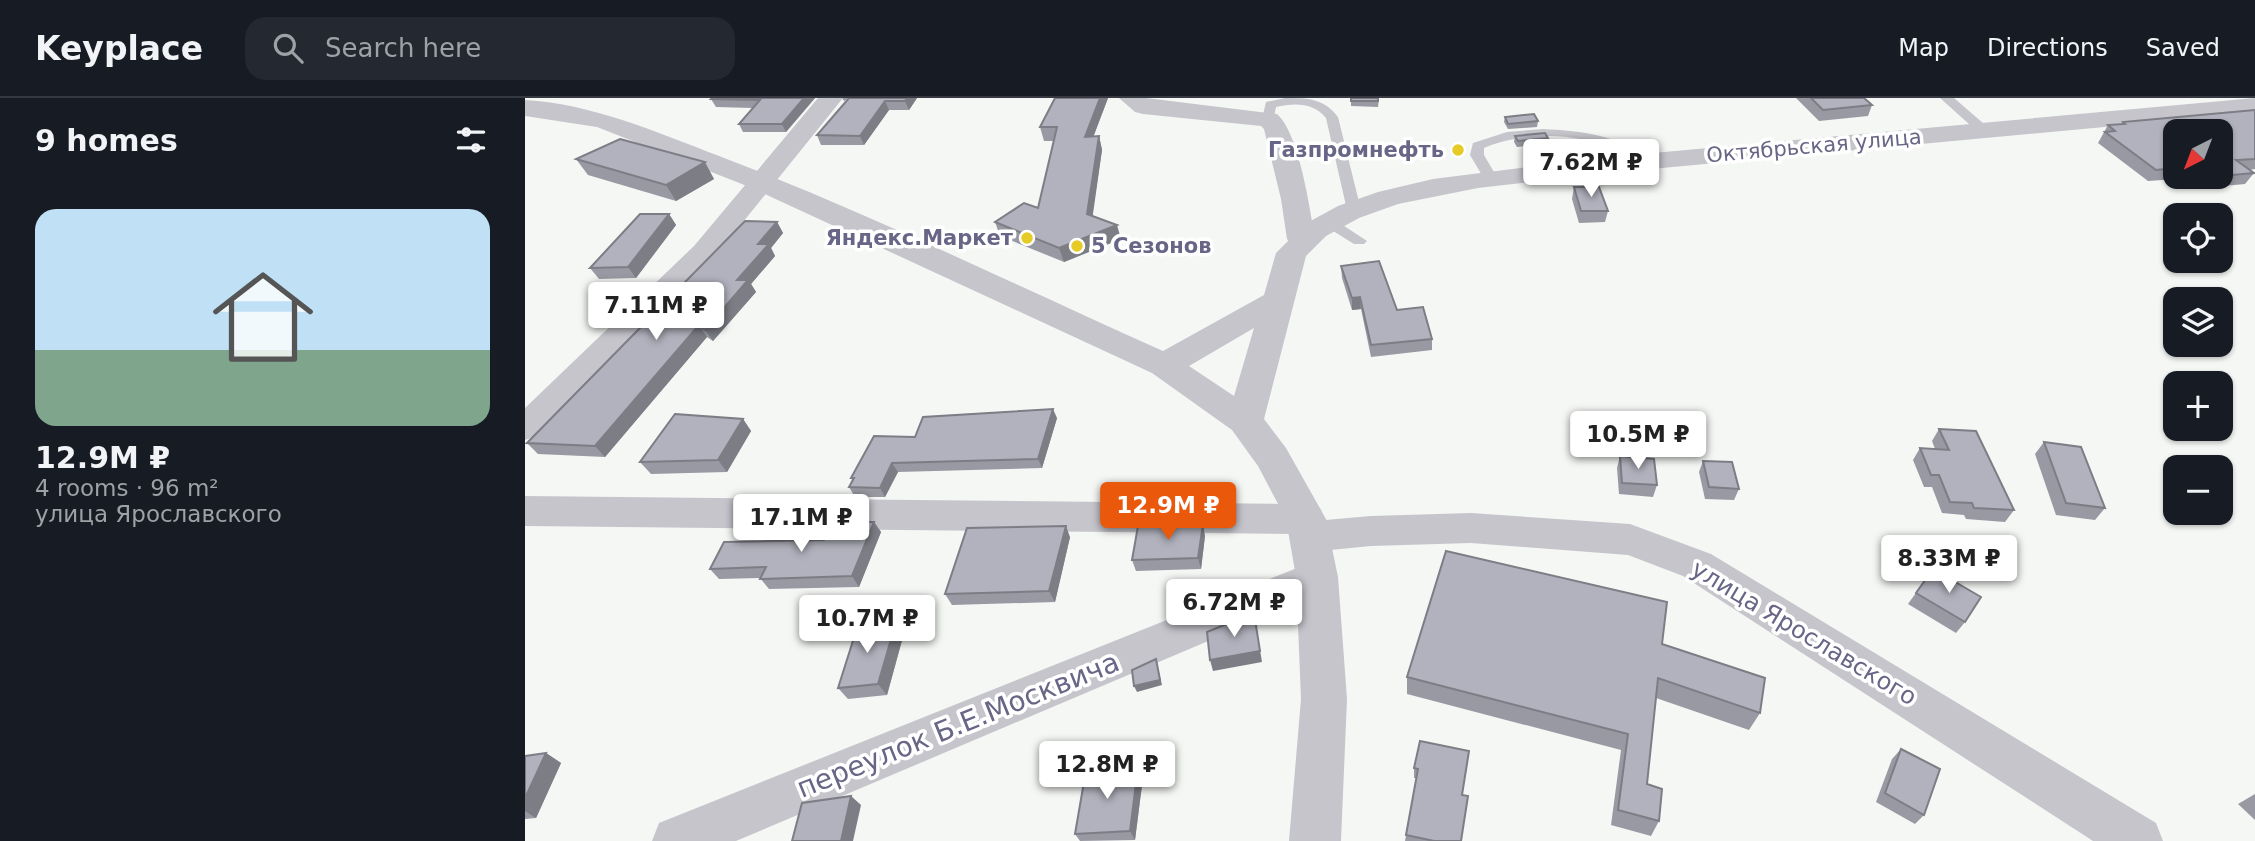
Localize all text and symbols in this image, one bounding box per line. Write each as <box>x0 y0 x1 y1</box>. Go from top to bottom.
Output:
search box <box>245 17 735 80</box>
text: Keyplace <box>35 29 203 68</box>
icon: search <box>269 29 307 67</box>
text: Search here <box>325 33 481 63</box>
text: Map <box>1898 34 1949 62</box>
text: Directions <box>1987 34 2108 62</box>
text: Saved <box>2146 34 2220 62</box>
north arrow <box>2163 119 2233 189</box>
map controls <box>2163 119 2233 525</box>
icon: filters <box>452 121 490 159</box>
text: 9 homes <box>35 123 178 158</box>
street label: Октябрьская улица <box>1705 125 1923 167</box>
place label: Газпромнефть <box>1268 138 1444 162</box>
pin: 7.62M ₽ <box>1526 140 1656 199</box>
marker: Газпромнефть <box>1450 142 1466 158</box>
text: 7.62M ₽ <box>1539 149 1643 175</box>
button: locate <box>2163 203 2233 273</box>
place label: Яндекс.Маркет <box>826 226 1014 250</box>
marker: Яндекс.Маркет <box>1019 230 1035 246</box>
place label: 5 Сезонов <box>1091 234 1211 258</box>
marker: 5 Сезонов <box>1069 238 1085 254</box>
icon: home <box>200 254 326 380</box>
pin: 7.11M ₽ <box>591 282 721 342</box>
button: layers <box>2163 287 2233 357</box>
text: 7.11M ₽ <box>604 292 708 318</box>
button: + <box>2163 371 2233 441</box>
pin: 10.5M ₽ <box>1573 412 1703 471</box>
text: 10.5M ₽ <box>1586 421 1690 447</box>
text: 12.9M ₽ <box>35 440 170 475</box>
button: − <box>2163 455 2233 525</box>
text: 4 rooms · 96 m² <box>35 475 219 501</box>
pin: 12.9M ₽ <box>1103 482 1233 542</box>
text: 12.9M ₽ <box>1116 492 1220 518</box>
pin: 17.1M ₽ <box>736 494 866 554</box>
text: улица Ярославского <box>35 501 282 527</box>
text: 17.1M ₽ <box>749 504 853 530</box>
pin: 8.33M ₽ <box>1884 536 2014 595</box>
text: 8.33M ₽ <box>1897 545 2001 571</box>
street label: улица Ярославского <box>1686 555 1922 711</box>
pin: 6.72M ₽ <box>1169 580 1299 639</box>
text: 6.72M ₽ <box>1182 589 1286 615</box>
pin: 10.7M ₽ <box>802 596 932 655</box>
text: 10.7M ₽ <box>815 605 919 631</box>
street label: переулок Б.Е.Москвича <box>792 645 1124 805</box>
pin: 12.8M ₽ <box>1042 742 1172 801</box>
text: 12.8M ₽ <box>1055 751 1159 777</box>

